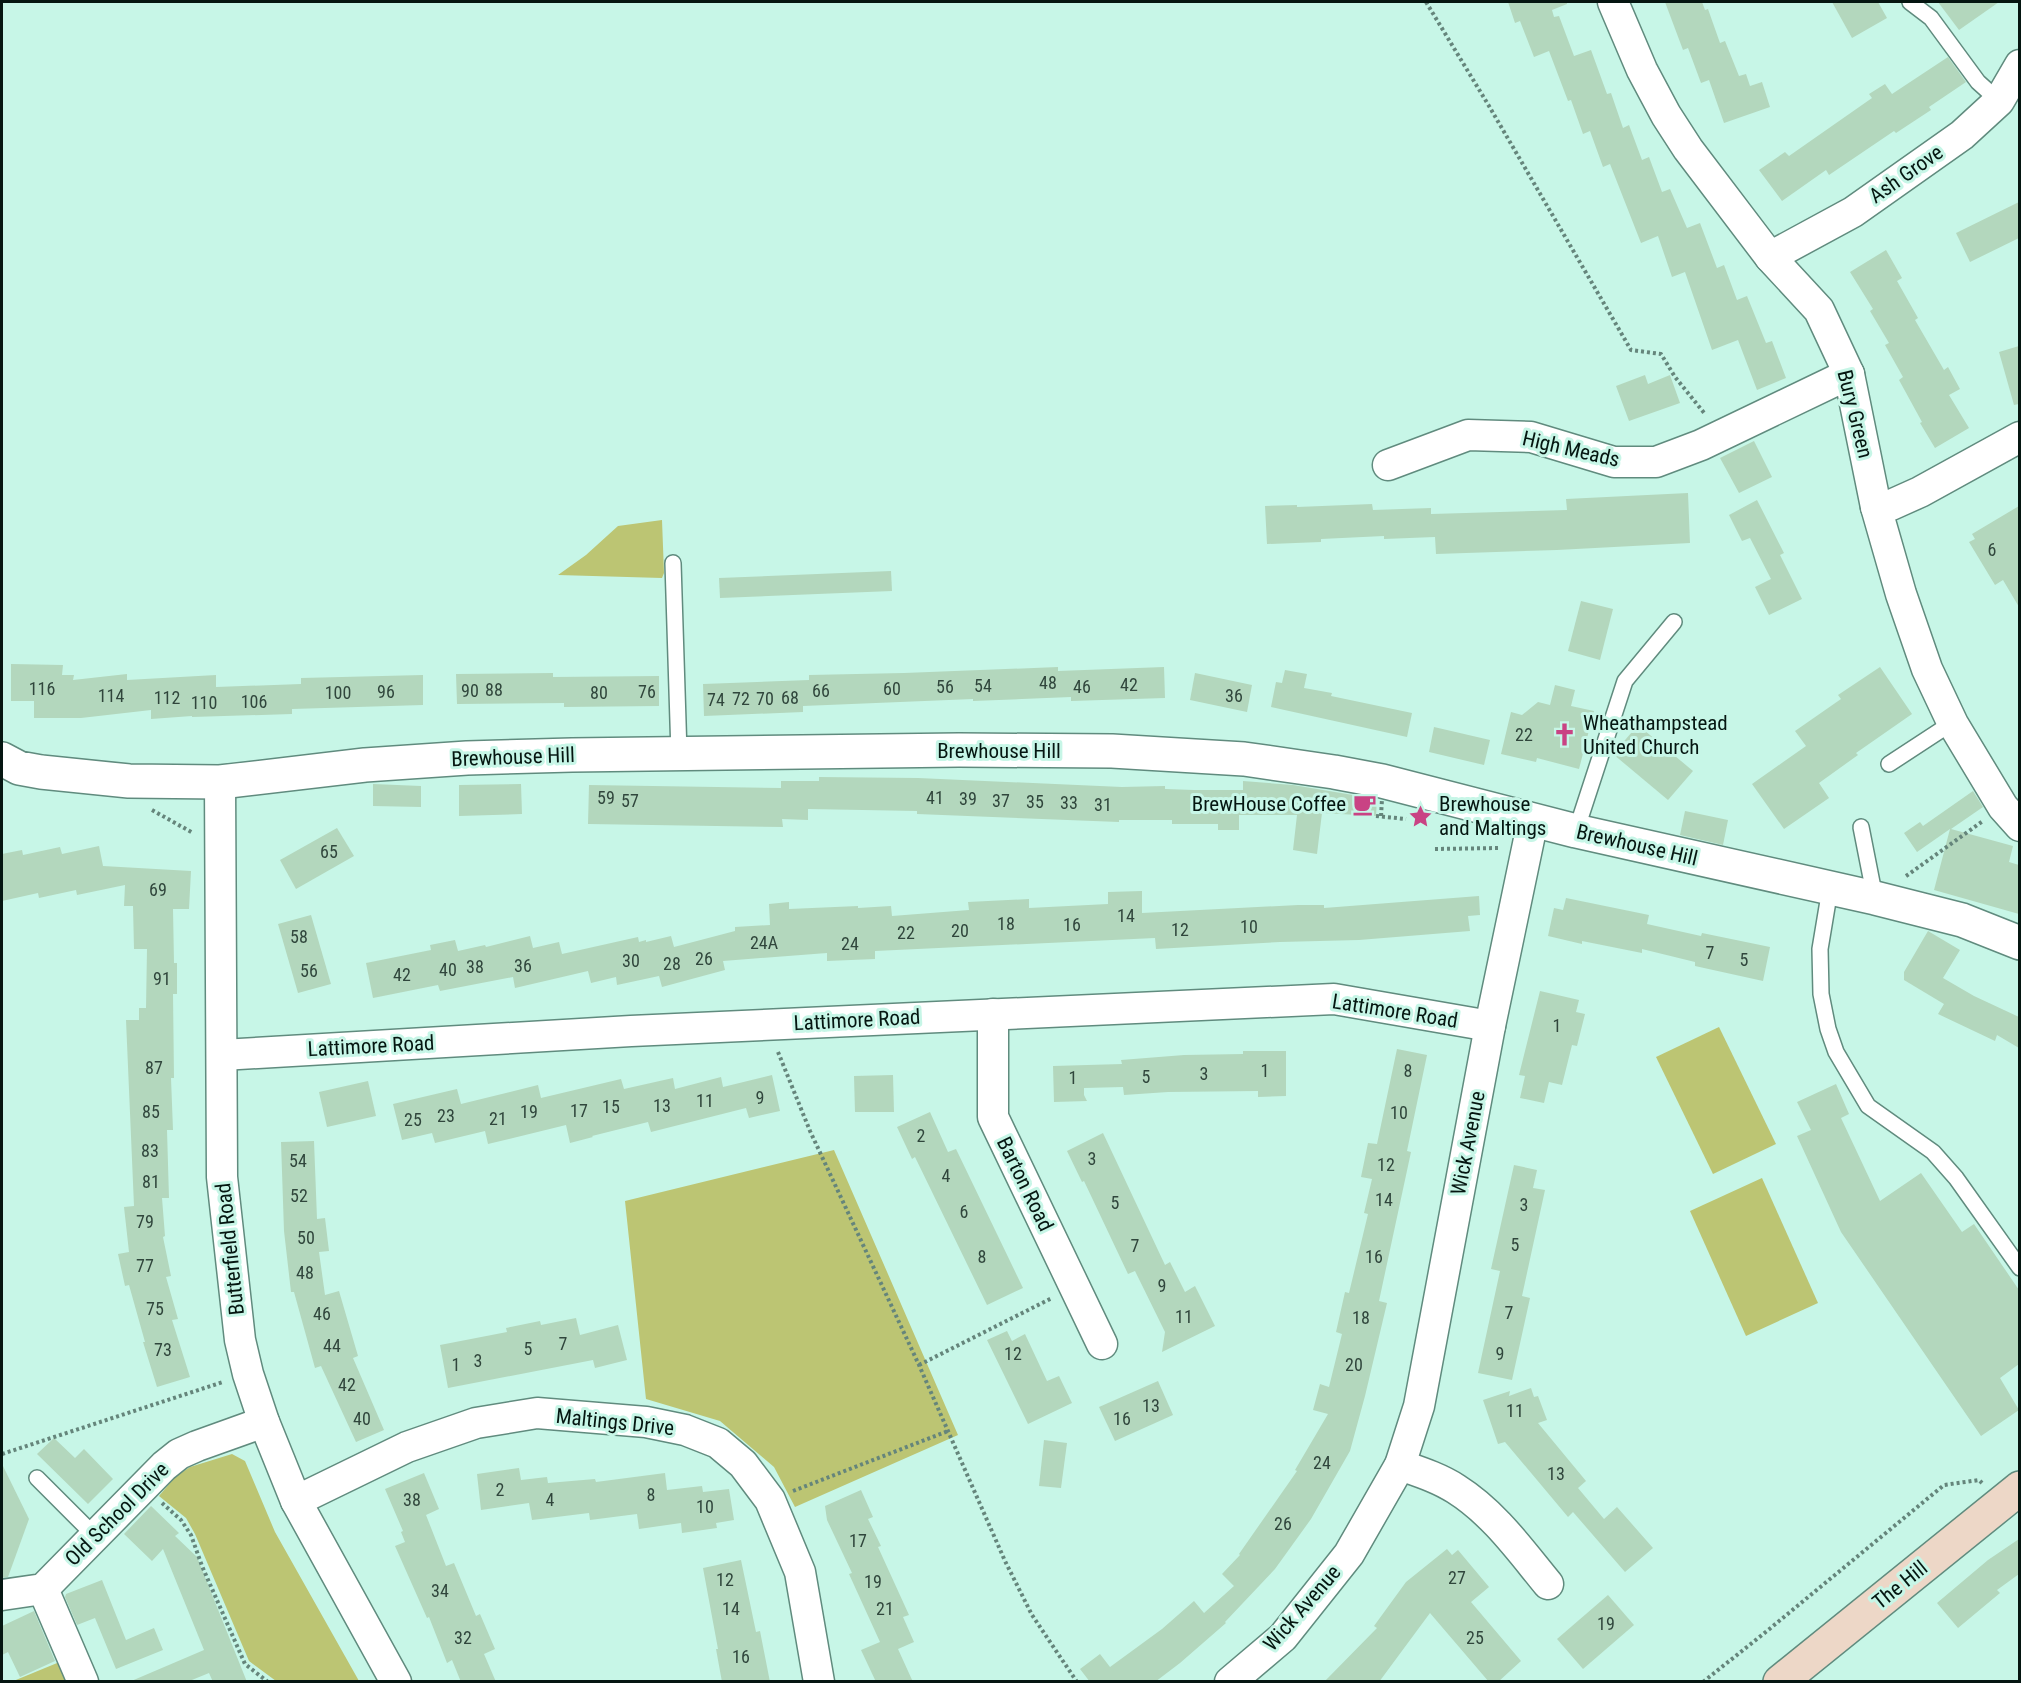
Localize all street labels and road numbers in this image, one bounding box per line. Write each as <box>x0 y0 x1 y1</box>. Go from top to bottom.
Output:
street label: Ash Grove <box>1865 140 1948 208</box>
street label: Bury Green <box>1832 367 1878 461</box>
street label: High Meads <box>1520 426 1622 472</box>
street label: Brewhouse Hill <box>937 739 1061 763</box>
street label: Brewhouse Hill <box>451 743 575 771</box>
street label: Brewhouse Hill <box>1574 819 1700 871</box>
street label: Lattimore Road <box>1331 989 1459 1033</box>
street label: Lattimore Road <box>793 1005 921 1035</box>
street label: Lattimore Road <box>307 1031 435 1061</box>
street label: Wick Avenue <box>1446 1089 1490 1197</box>
street label: Barton Road <box>992 1133 1058 1235</box>
street label: Butterfield Road <box>211 1182 249 1316</box>
street label: Maltings Drive <box>555 1404 675 1440</box>
street label: Old School Drive <box>60 1457 174 1571</box>
street label: The Hill <box>1868 1556 1932 1614</box>
street label: Wick Avenue <box>1258 1560 1346 1656</box>

